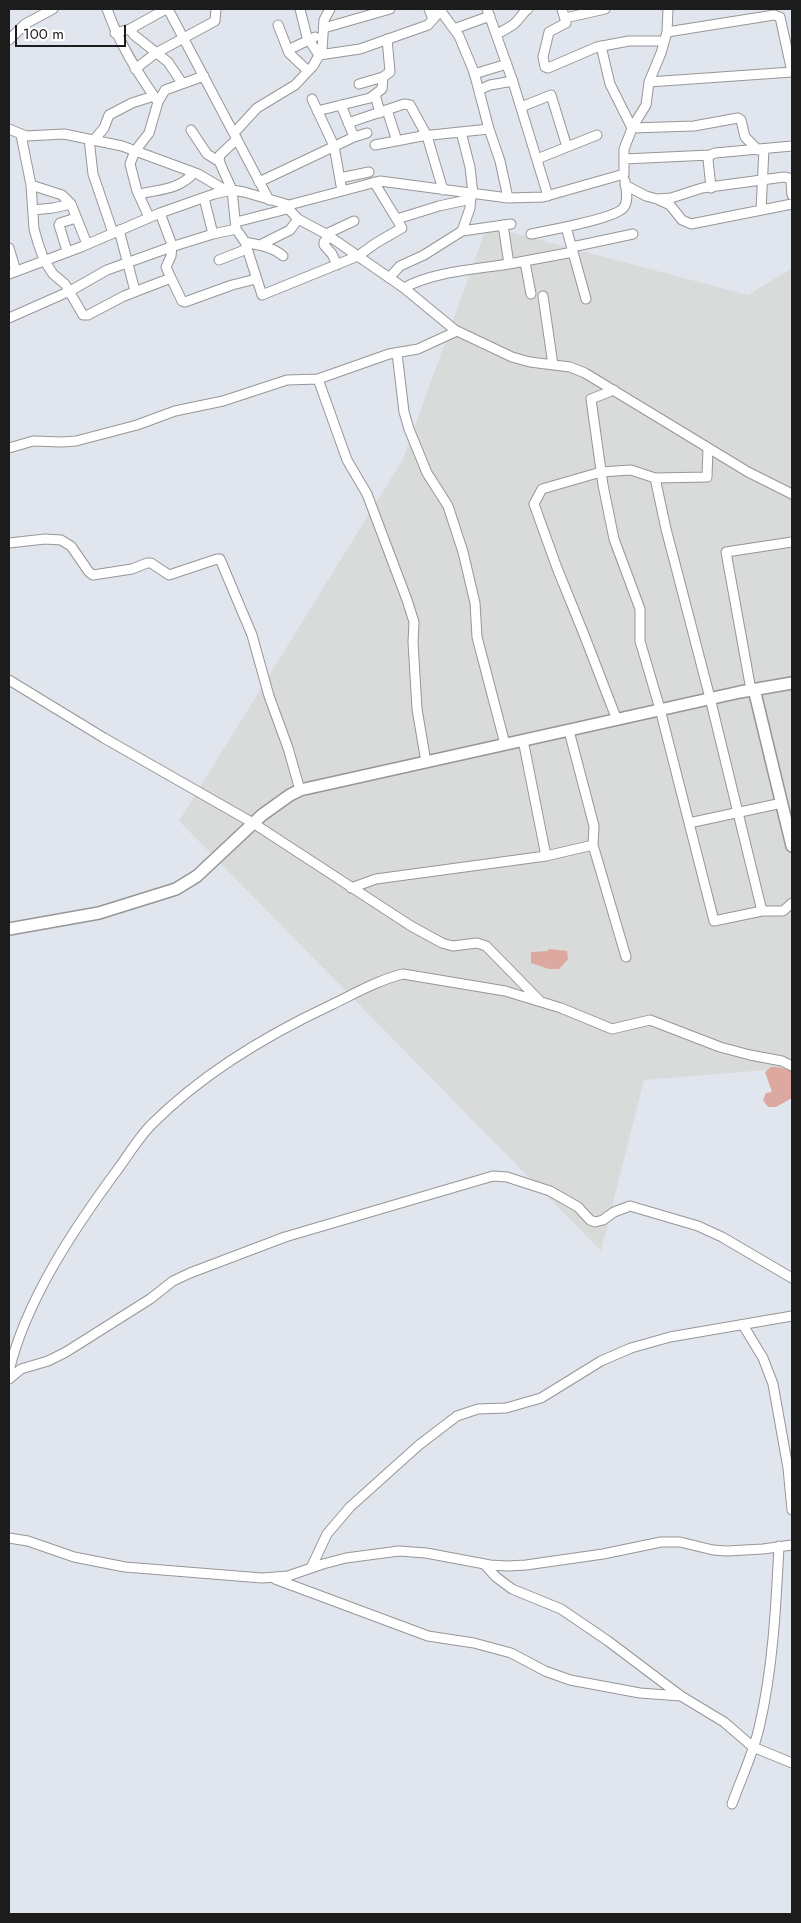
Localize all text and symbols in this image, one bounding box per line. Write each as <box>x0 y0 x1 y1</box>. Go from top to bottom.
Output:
scale bar <box>18 15 129 47</box>
text: 100 m <box>23 23 64 45</box>

